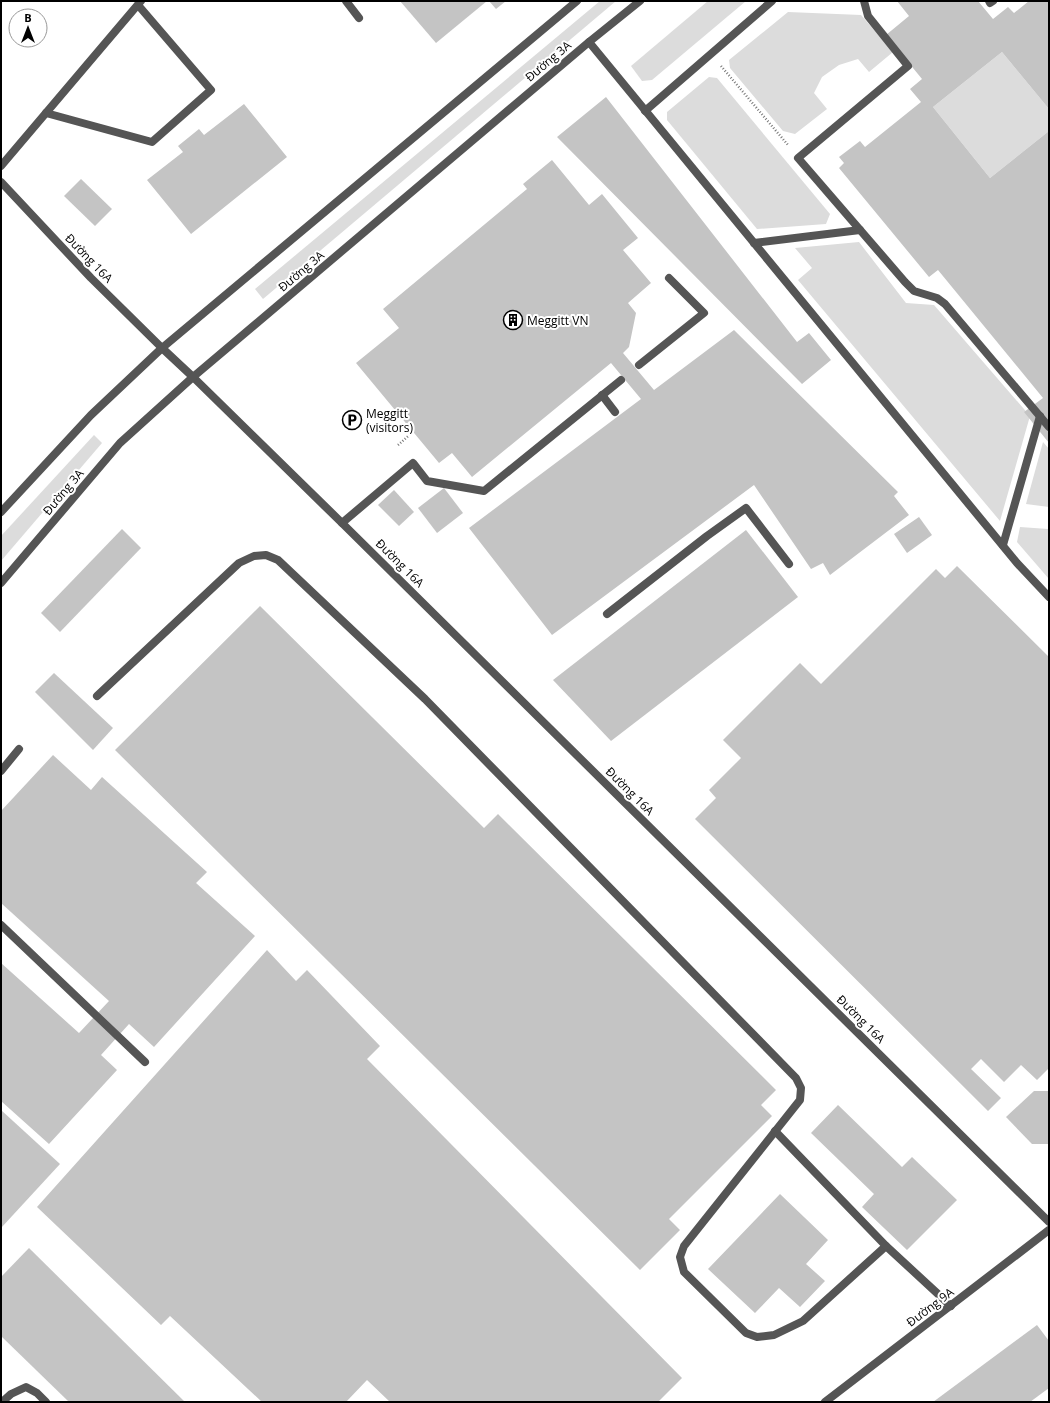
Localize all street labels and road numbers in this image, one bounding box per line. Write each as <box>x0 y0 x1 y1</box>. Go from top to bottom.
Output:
street label: Đường 3A <box>521 36 575 85</box>
street label: Đường 16A <box>61 230 117 287</box>
street label: Đường 3A <box>274 246 328 295</box>
street label: Đường 3A <box>39 465 88 519</box>
street label: Đường 16A <box>372 535 428 591</box>
street label: Đường 16A <box>602 763 658 819</box>
street label: Đường 16A <box>833 991 889 1047</box>
street label: Đường 9A <box>903 1283 958 1330</box>

